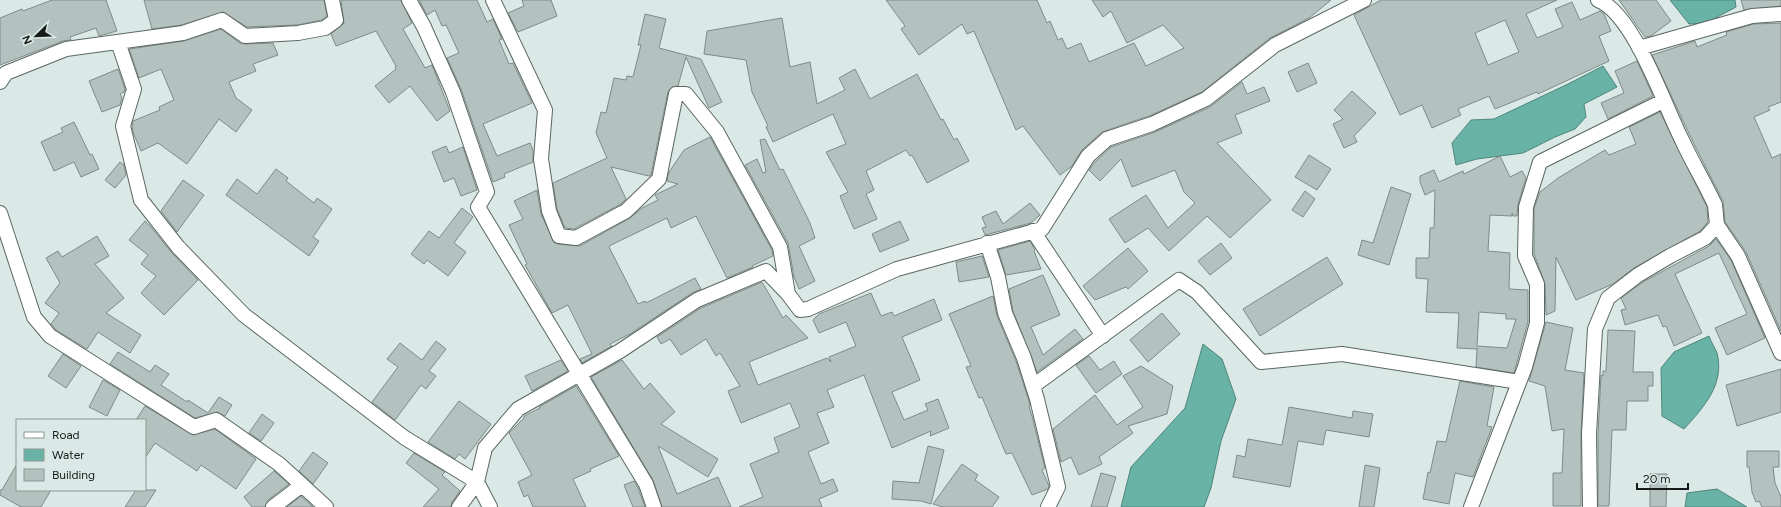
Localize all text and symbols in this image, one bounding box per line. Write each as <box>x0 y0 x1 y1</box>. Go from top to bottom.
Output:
north arrow <box>16 16 56 56</box>
text: N <box>20 33 35 46</box>
legend <box>16 419 146 491</box>
text: Road <box>52 428 80 442</box>
text: Water <box>52 448 84 462</box>
scale bar <box>1637 465 1688 491</box>
text: Building <box>52 468 95 482</box>
text: 20 m <box>1643 472 1671 486</box>

